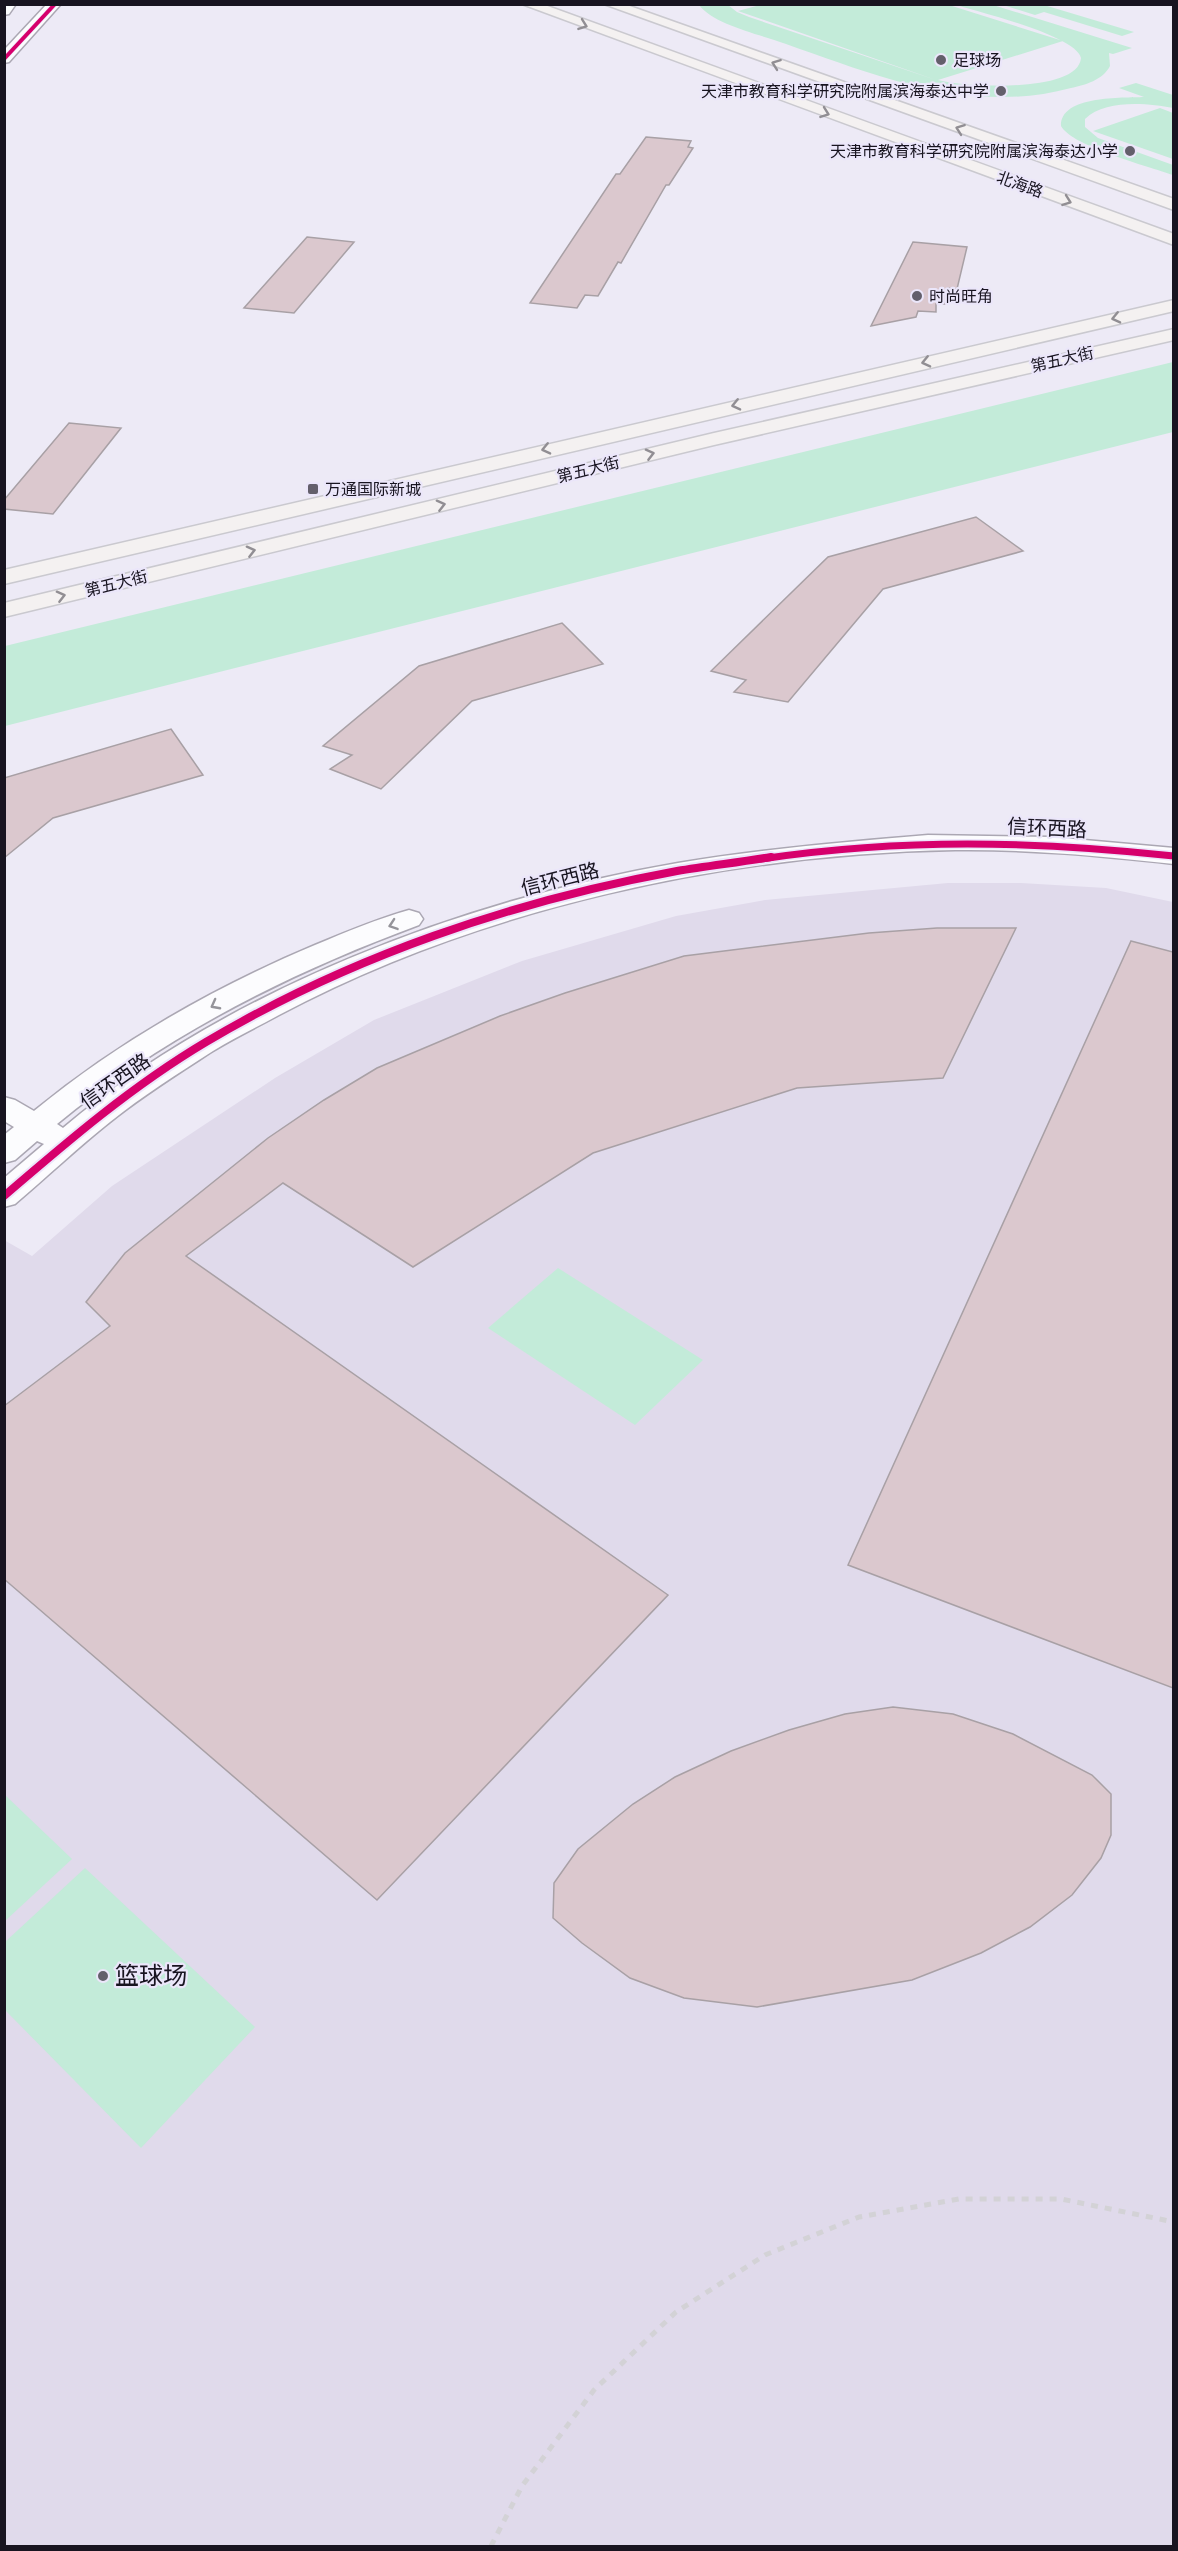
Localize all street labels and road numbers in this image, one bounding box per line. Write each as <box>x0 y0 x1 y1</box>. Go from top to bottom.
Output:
street label: 北海路 <box>994 166 1046 203</box>
street label: 第五大街 <box>1029 342 1096 377</box>
street label: 第五大街 <box>555 452 622 487</box>
street label: 第五大街 <box>83 566 150 601</box>
street label: 信环西路 <box>1006 813 1088 843</box>
street label: 信环西路 <box>518 857 602 901</box>
street label: 信环西路 <box>75 1047 155 1115</box>

